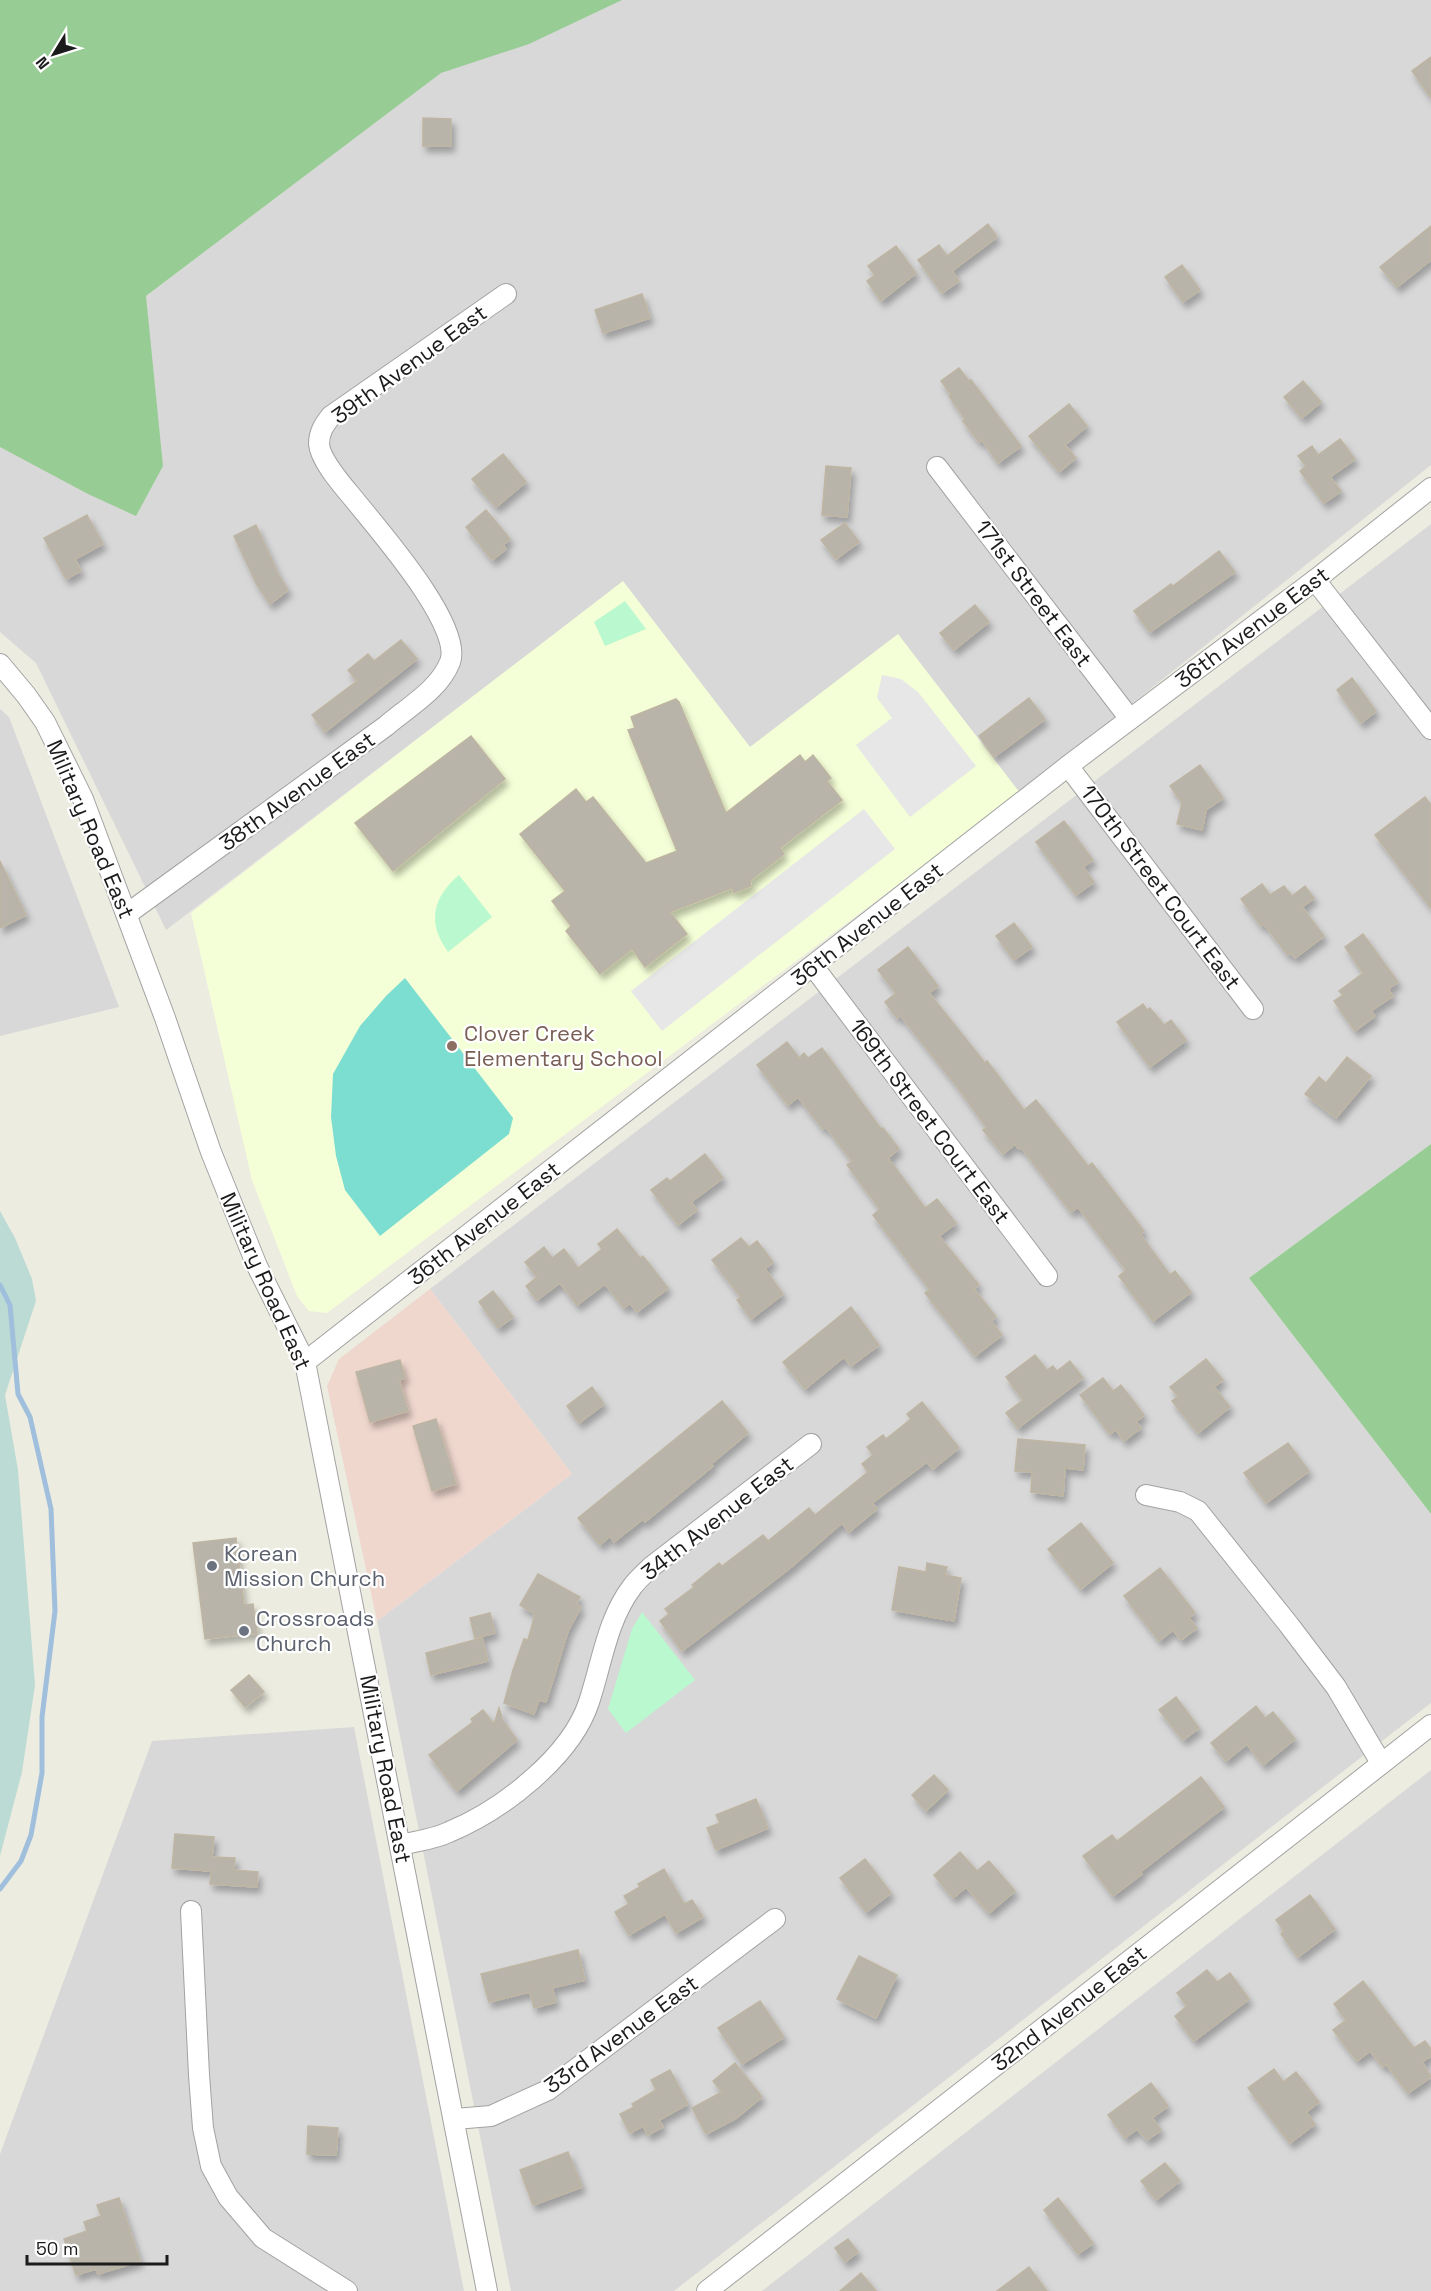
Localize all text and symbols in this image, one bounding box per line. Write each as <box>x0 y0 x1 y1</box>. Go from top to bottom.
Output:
north arrow <box>24 24 84 84</box>
text: N <box>31 52 54 74</box>
street label: 39th Avenue East <box>326 298 492 430</box>
street label: 171st Street East <box>970 514 1098 672</box>
street label: 36th Avenue East <box>1170 560 1334 694</box>
street label: 38th Avenue East <box>214 725 380 857</box>
street label: Military Road East <box>41 735 141 923</box>
street label: 170th Street Court East <box>1075 779 1247 995</box>
street label: 36th Avenue East <box>785 856 949 992</box>
street label: 169th Street Court East <box>844 1013 1016 1229</box>
place label: Clover Creek Elementary School <box>464 1019 663 1072</box>
marker: Clover Creek Elementary School <box>445 1039 459 1053</box>
street label: 36th Avenue East <box>402 1155 566 1291</box>
street label: Military Road East <box>214 1188 318 1374</box>
street label: 34th Avenue East <box>635 1450 799 1586</box>
place label: Korean Mission Church <box>224 1539 385 1592</box>
marker: Korean Mission Church <box>205 1559 219 1573</box>
place label: Crossroads Church <box>256 1604 374 1657</box>
marker: Crossroads Church <box>237 1624 251 1638</box>
street label: Military Road East <box>354 1672 418 1866</box>
street label: 32nd Avenue East <box>986 1939 1152 2077</box>
street label: 33rd Avenue East <box>538 1969 704 2099</box>
scale bar <box>27 2228 166 2266</box>
text: 50 m <box>36 2237 78 2260</box>

